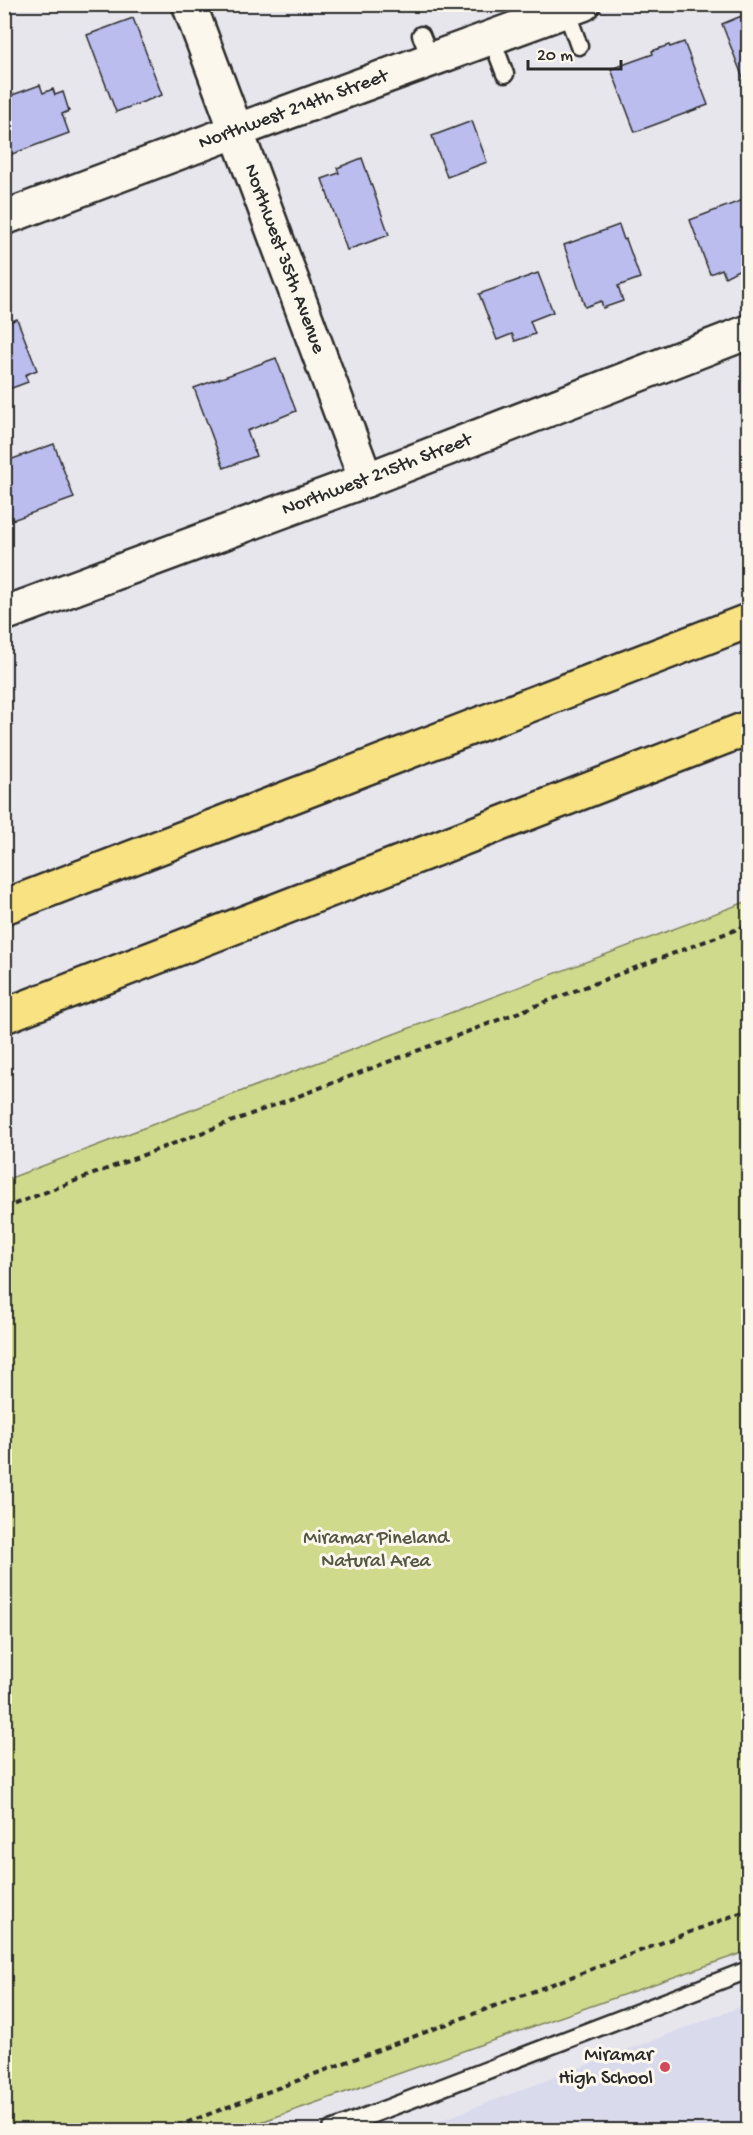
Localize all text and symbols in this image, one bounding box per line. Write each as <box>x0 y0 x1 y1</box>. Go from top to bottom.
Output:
scale bar <box>528 33 621 71</box>
text: 20 m <box>537 46 573 67</box>
street label: Northwest 214th Street <box>196 64 393 155</box>
street label: Northwest 35th Avenue <box>238 161 330 357</box>
street label: Northwest 215th Street <box>279 428 477 522</box>
park label: Miramar Pineland Natural Area <box>303 1528 451 1574</box>
place label: Miramar High School <box>558 2045 655 2091</box>
marker: Miramar High School <box>658 2060 672 2074</box>

